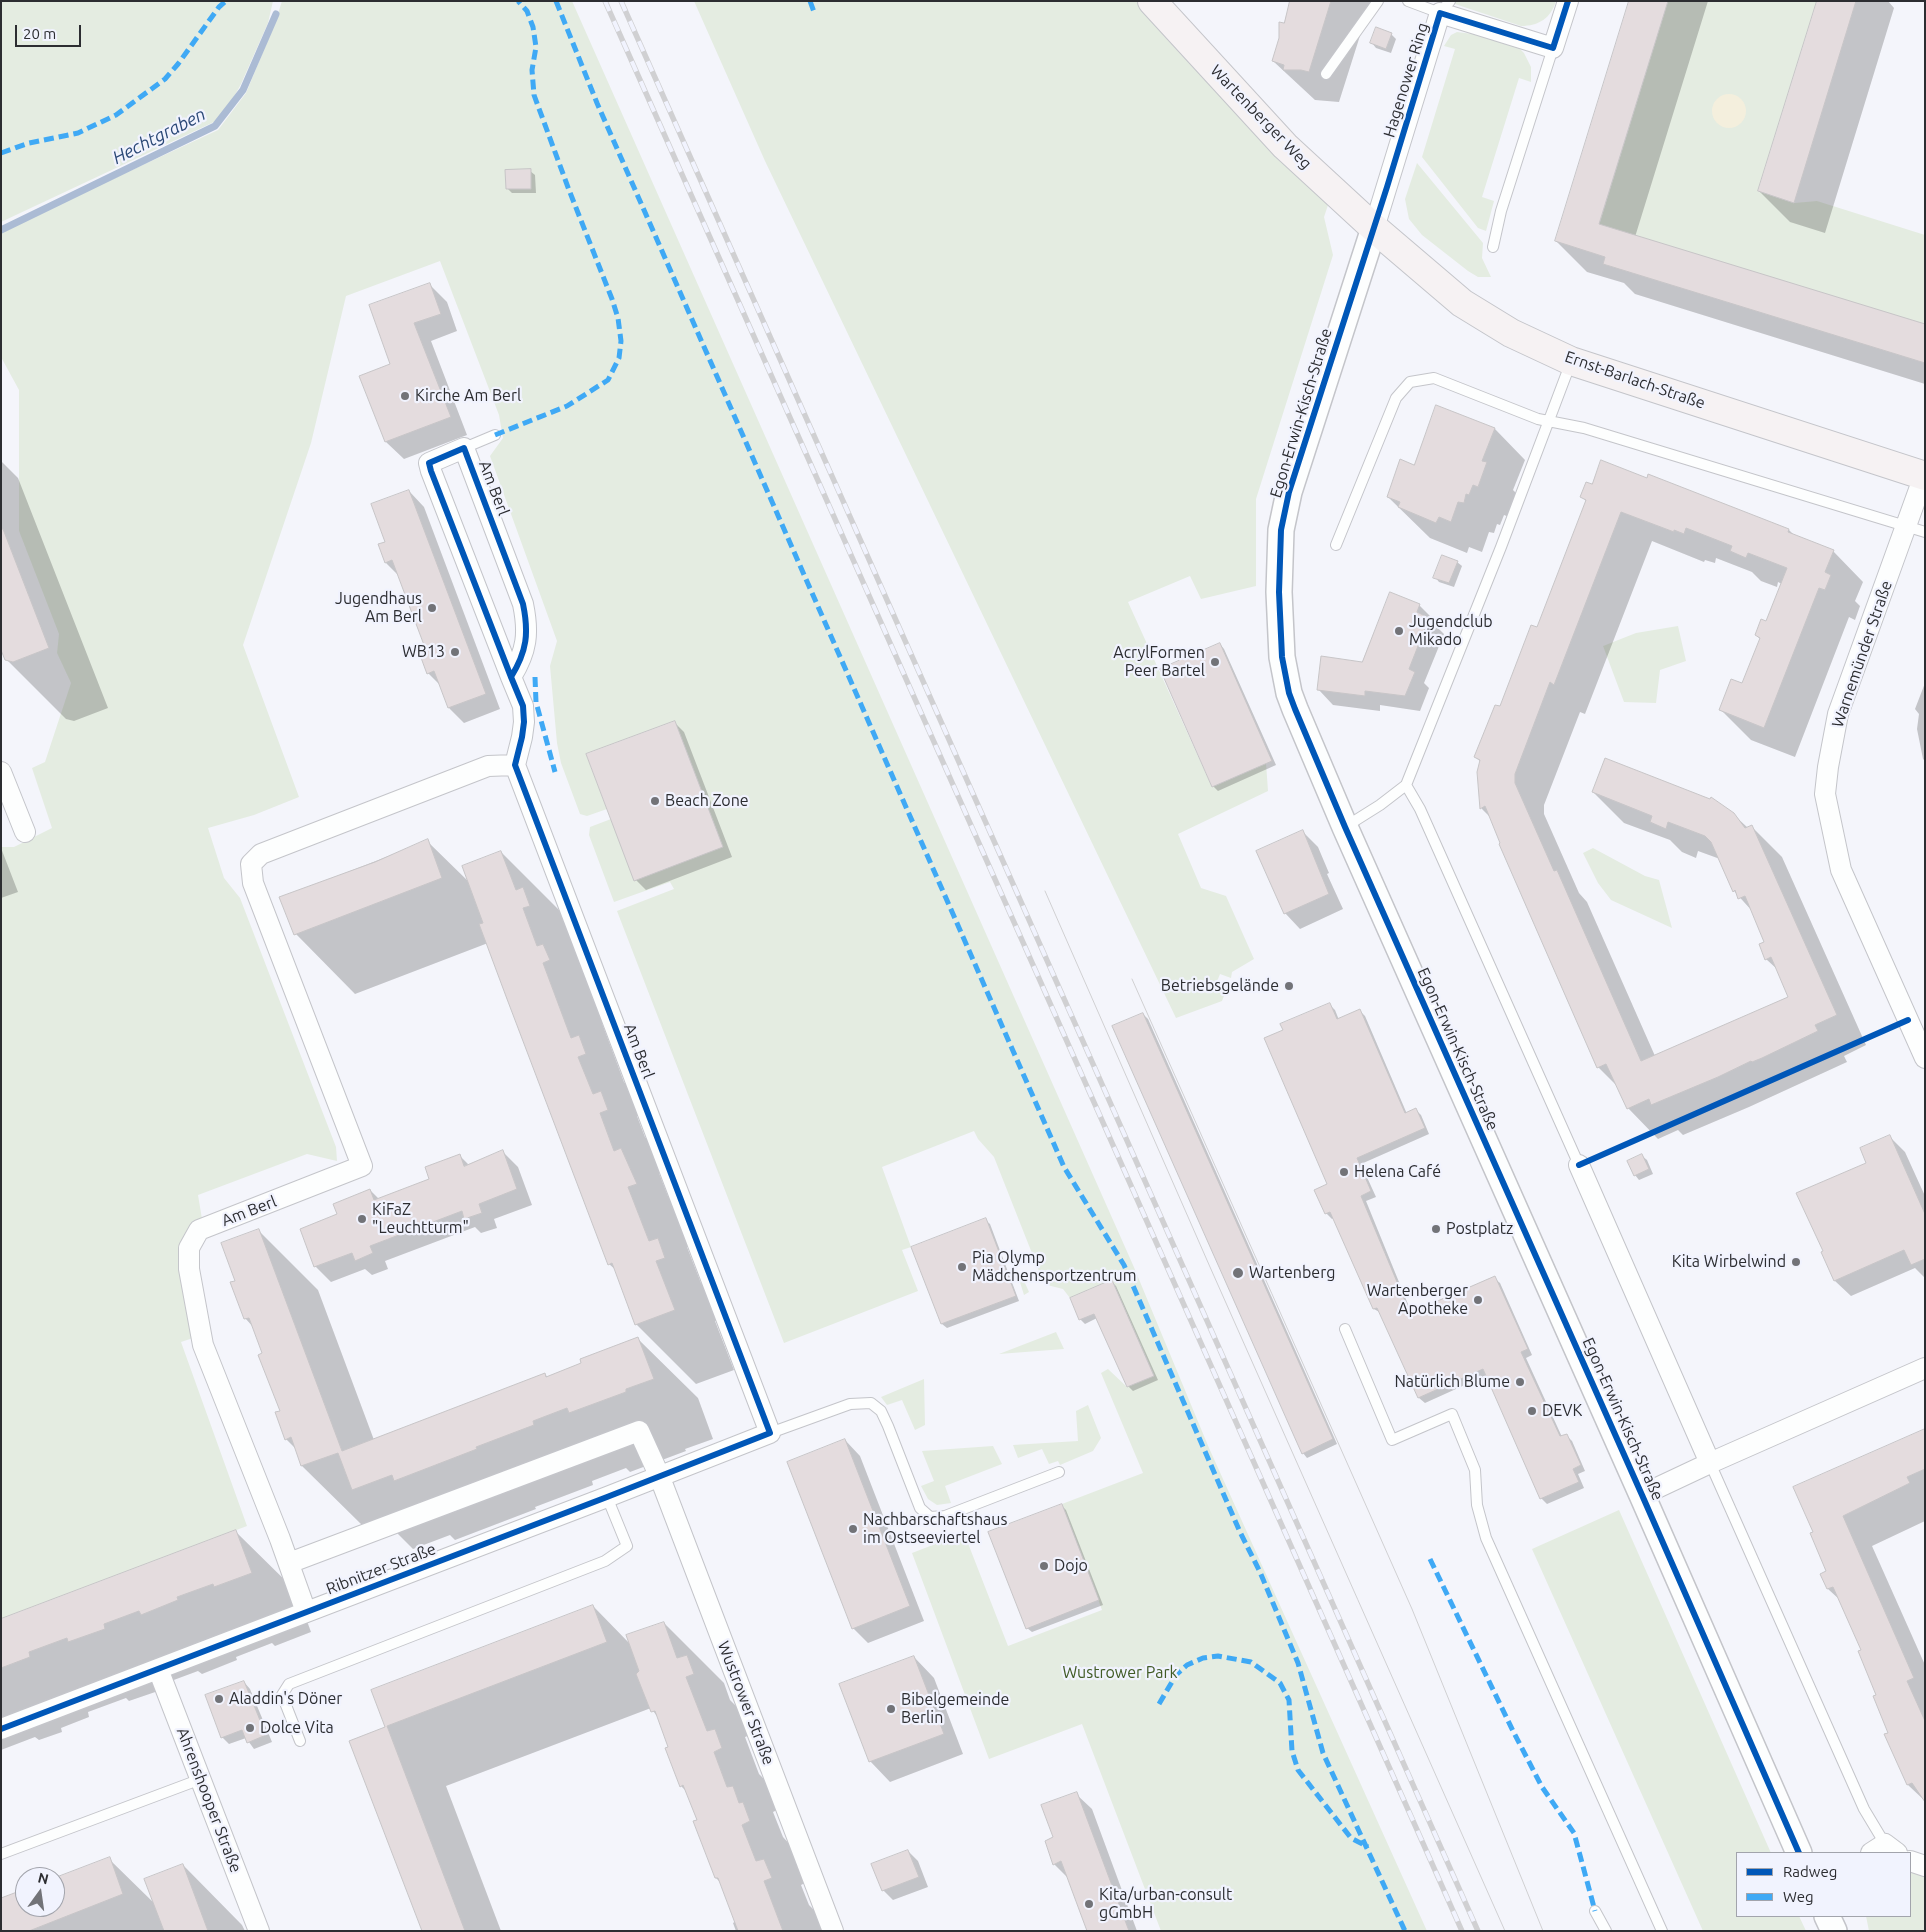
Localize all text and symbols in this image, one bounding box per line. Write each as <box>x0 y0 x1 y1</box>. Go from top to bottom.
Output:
scale bar <box>18 15 84 47</box>
street label: Hagenower Ring <box>1379 20 1433 140</box>
text: 20 m <box>23 25 56 42</box>
street label: Wartenberger Weg <box>1206 61 1316 173</box>
water label: Hechtgraben <box>109 103 209 169</box>
street label: Egon-Erwin-Kisch-Straße <box>1266 326 1336 500</box>
street label: Ernst-Barlach-Straße <box>1562 347 1708 413</box>
place label: Kirche Am Berl <box>415 386 521 406</box>
marker: Kirche Am Berl <box>399 390 411 402</box>
street label: Am Berl <box>475 458 513 518</box>
street label: Warnemünder Straße <box>1828 578 1896 730</box>
place label: Jugendhaus Am Berl <box>335 589 422 627</box>
marker: Jugendhaus Am Berl <box>426 602 438 614</box>
place label: Jugendclub Mikado <box>1409 612 1493 650</box>
marker: Jugendclub Mikado <box>1393 625 1405 637</box>
place label: WB13 <box>402 642 445 662</box>
place label: AcrylFormen Peer Bartel <box>1113 643 1205 681</box>
marker: WB13 <box>449 646 461 658</box>
marker: AcrylFormen Peer Bartel <box>1209 656 1221 668</box>
place label: Beach Zone <box>665 791 749 811</box>
marker: Beach Zone <box>649 795 661 807</box>
street label: Egon-Erwin-Kisch-Straße <box>1413 965 1503 1133</box>
place label: Betriebsgelände <box>1161 976 1279 996</box>
marker: Betriebsgelände <box>1283 980 1295 992</box>
street label: Am Berl <box>620 1021 658 1081</box>
place label: Helena Café <box>1354 1162 1441 1182</box>
marker: Helena Café <box>1338 1166 1350 1178</box>
street label: Am Berl <box>219 1192 279 1230</box>
place label: KiFaZ "Leuchtturm" <box>372 1200 469 1238</box>
marker: KiFaZ "Leuchtturm" <box>356 1213 368 1225</box>
place label: Postplatz <box>1446 1219 1513 1239</box>
marker: Postplatz <box>1430 1223 1442 1235</box>
place label: Pia Olymp Mädchensportzentrum <box>972 1248 1137 1286</box>
place label: Kita Wirbelwind <box>1672 1252 1786 1272</box>
marker: Kita Wirbelwind <box>1790 1256 1802 1268</box>
marker: Pia Olymp Mädchensportzentrum <box>956 1261 968 1273</box>
place label: Wartenberg <box>1249 1263 1335 1283</box>
marker: Wartenberg <box>1231 1266 1245 1280</box>
place label: Wartenberger Apotheke <box>1367 1281 1468 1319</box>
marker: Wartenberger Apotheke <box>1472 1294 1484 1306</box>
street label: Egon-Erwin-Kisch-Straße <box>1578 1335 1668 1503</box>
place label: Natürlich Blume <box>1394 1372 1510 1392</box>
marker: Natürlich Blume <box>1514 1376 1526 1388</box>
place label: DEVK <box>1542 1401 1582 1421</box>
marker: DEVK <box>1526 1405 1538 1417</box>
place label: Nachbarschaftshaus im Ostseeviertel <box>863 1510 1007 1548</box>
marker: Nachbarschaftshaus im Ostseeviertel <box>847 1523 859 1535</box>
street label: Ribnitzer Straße <box>324 1539 438 1599</box>
place label: Dojo <box>1054 1556 1088 1576</box>
marker: Dojo <box>1038 1560 1050 1572</box>
street label: Wustrower Straße <box>714 1639 778 1767</box>
park label: Wustrower Park <box>1062 1663 1178 1683</box>
place label: Aladdin's Döner <box>229 1689 342 1709</box>
place label: Bibelgemeinde Berlin <box>901 1690 1009 1728</box>
marker: Aladdin's Döner <box>213 1693 225 1705</box>
marker: Bibelgemeinde Berlin <box>885 1703 897 1715</box>
place label: Dolce Vita <box>260 1718 334 1738</box>
marker: Dolce Vita <box>244 1722 256 1734</box>
street label: Ahrenshooper Straße <box>172 1725 246 1875</box>
legend <box>1736 1852 1911 1917</box>
text: Radweg <box>1783 1863 1837 1880</box>
north arrow <box>15 1867 65 1917</box>
text: N <box>36 1869 50 1887</box>
place label: Kita/urban-consult gGmbH <box>1099 1885 1232 1923</box>
text: Weg <box>1783 1888 1814 1905</box>
marker: Kita/urban-consult gGmbH <box>1083 1898 1095 1910</box>

